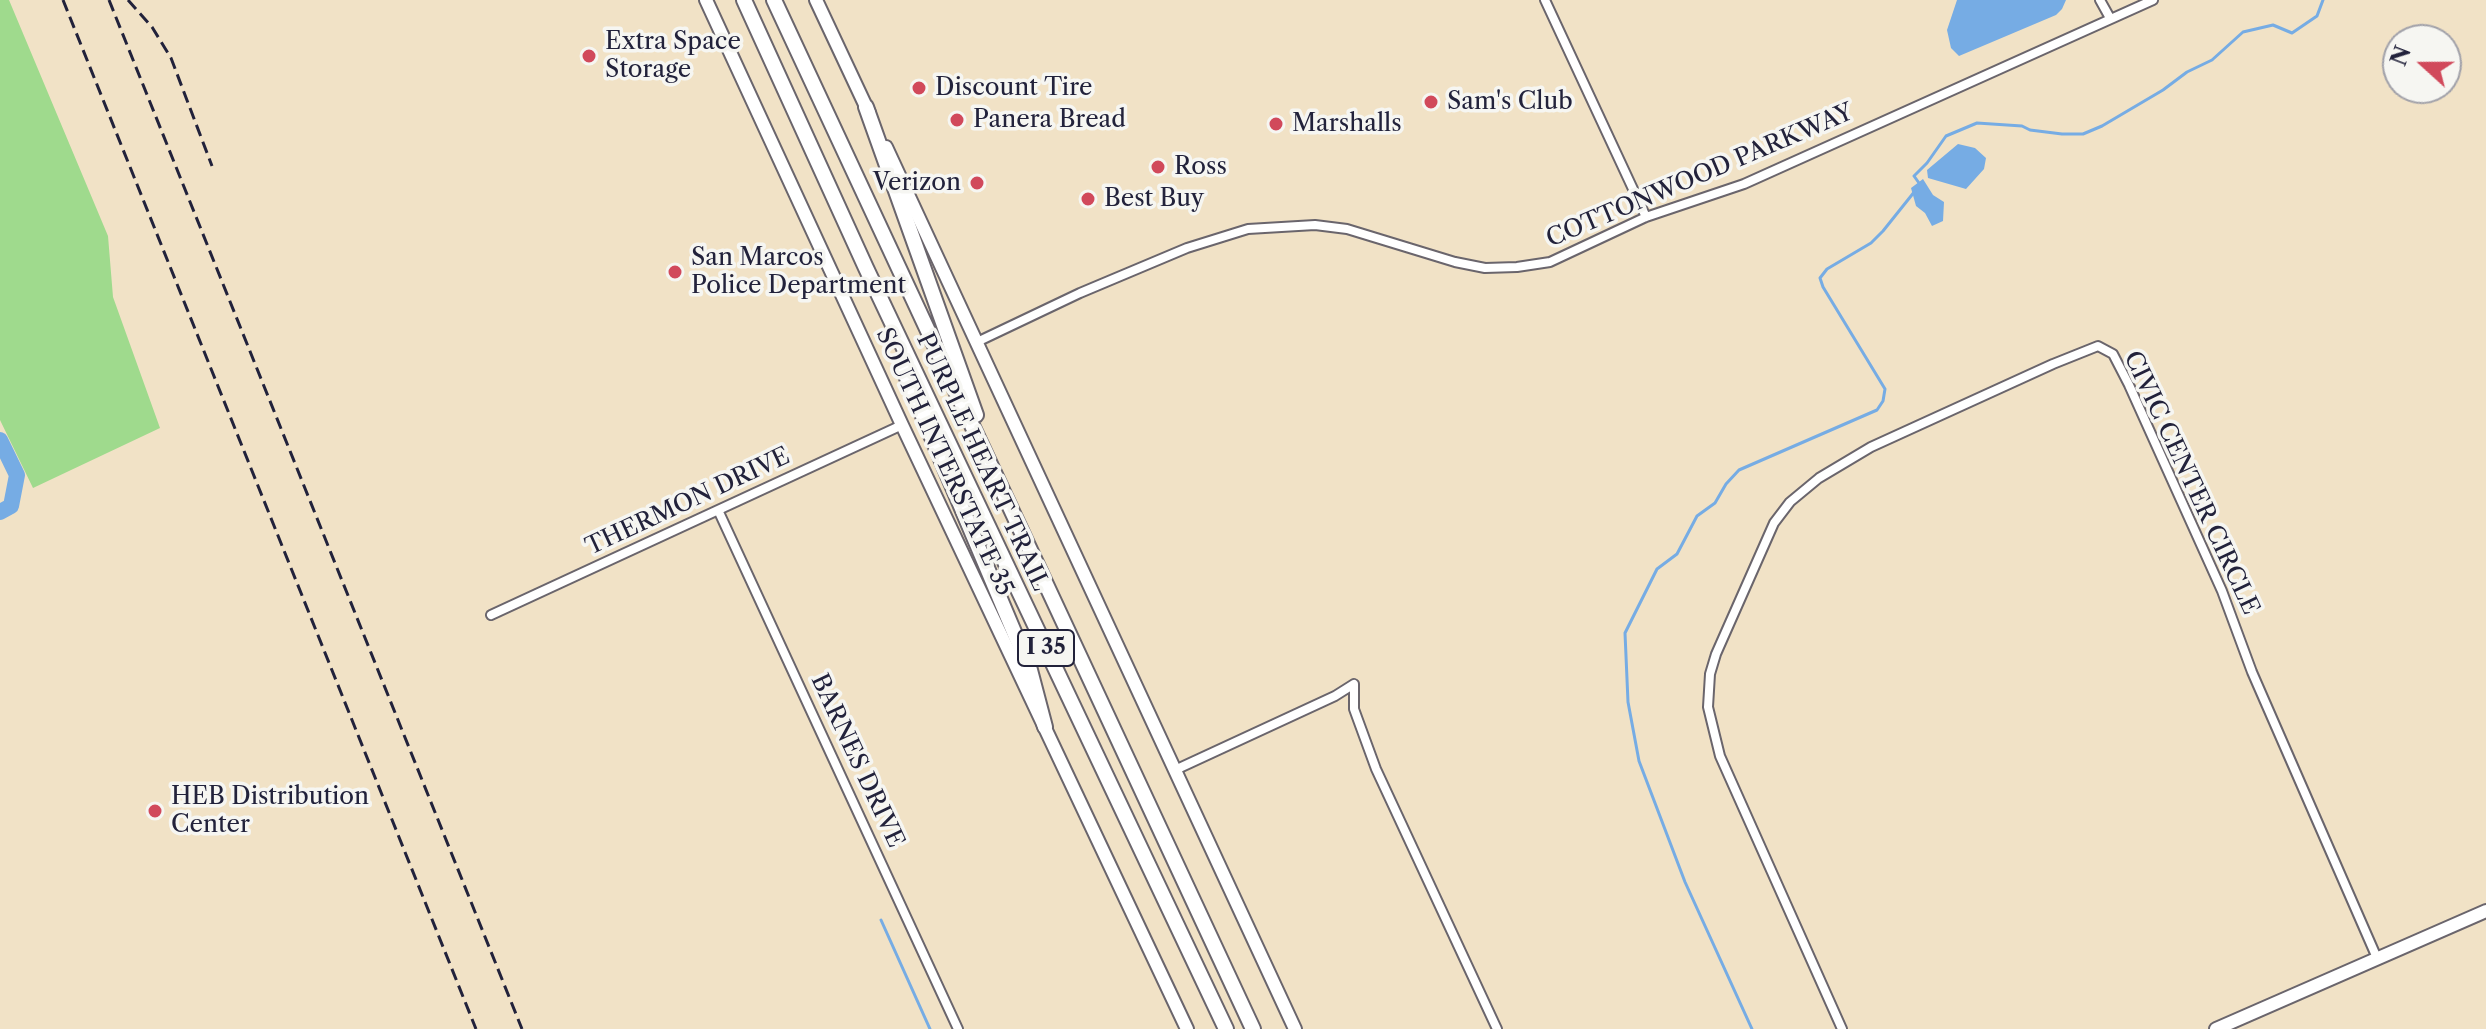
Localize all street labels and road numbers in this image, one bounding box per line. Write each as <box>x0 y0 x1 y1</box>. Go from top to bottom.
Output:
street label: COTTONWOOD PARKWAY <box>1542 98 1858 254</box>
street label: SOUTH INTERSTATE 35 <box>869 323 1019 601</box>
street label: PURPLE HEART TRAIL <box>910 329 1054 595</box>
street label: CIVIC CENTER CIRCLE <box>2117 347 2265 619</box>
street label: THERMON DRIVE <box>581 442 795 562</box>
road number: I 35 <box>1018 630 1074 666</box>
street label: BARNES DRIVE <box>804 670 910 852</box>

